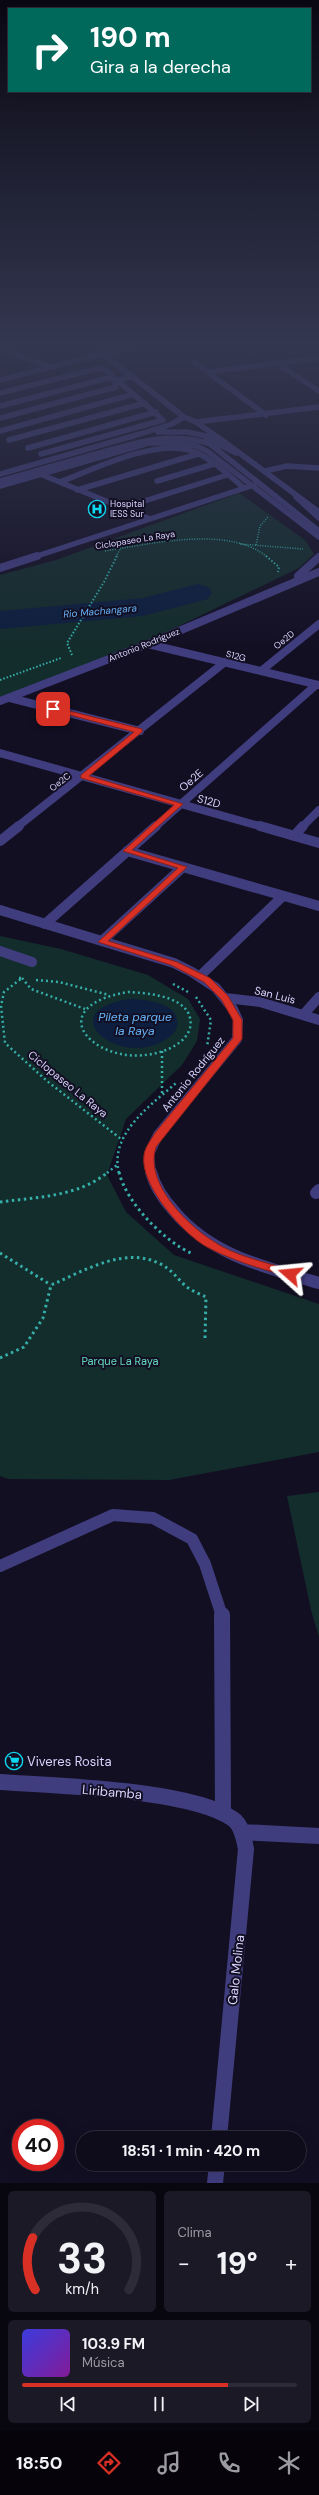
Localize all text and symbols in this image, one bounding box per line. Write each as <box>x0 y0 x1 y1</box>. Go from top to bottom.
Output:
text: 190 m <box>90 19 171 56</box>
icon: right <box>24 24 76 76</box>
text: Gira a la derecha <box>90 55 231 79</box>
place label: Hospital IESS Sur <box>110 498 144 520</box>
hospital icon: Hospital IESS Sur <box>87 499 107 519</box>
street label: Ciclopaseo La Raya <box>94 528 176 552</box>
water label: Rio Machangara <box>63 601 138 621</box>
street label: Antonio Rodríguez <box>107 625 181 665</box>
street label: Oe2D <box>271 628 297 652</box>
street label: S12G <box>225 648 247 664</box>
pin <box>36 692 70 726</box>
icon: arrive <box>42 698 64 720</box>
street label: Oe2E <box>176 766 206 794</box>
street label: Oe2C <box>47 770 73 794</box>
street label: S12D <box>196 791 223 811</box>
street label: San Luis <box>253 983 297 1007</box>
water label: Pileta parque la Raya <box>98 1009 172 1039</box>
street label: Antonio Rodríguez <box>158 1034 228 1114</box>
street label: Ciclopaseo La Raya <box>25 1048 111 1120</box>
position arrow <box>269 1253 311 1295</box>
park label: Parque La Raya <box>81 1354 159 1368</box>
supermarket icon: Viveres Rosita <box>4 1751 24 1771</box>
place label: Viveres Rosita <box>27 1753 112 1770</box>
street label: Liribamba <box>81 1781 143 1803</box>
street label: Galo Molina <box>224 1934 248 2006</box>
speed limit sign: 40 <box>12 2119 64 2171</box>
text: 18:51 · 1 min · 420 m <box>122 2141 260 2161</box>
text: Clima <box>178 2224 212 2241</box>
text: 33 <box>57 2231 107 2285</box>
text: 19° <box>217 2244 258 2283</box>
text: − <box>178 2249 190 2278</box>
text: + <box>285 2249 297 2278</box>
text: km/h <box>65 2279 99 2297</box>
text: 103.9 FM <box>82 2334 145 2354</box>
text: Música <box>82 2354 125 2371</box>
icon: previous <box>57 2393 79 2415</box>
icon: pause <box>148 2393 170 2415</box>
icon: next <box>240 2393 262 2415</box>
icon: directions <box>95 2449 123 2477</box>
icon: music <box>155 2449 183 2477</box>
icon: phone <box>215 2449 243 2477</box>
icon: climate <box>275 2449 303 2477</box>
text: 18:50 <box>16 2451 62 2475</box>

